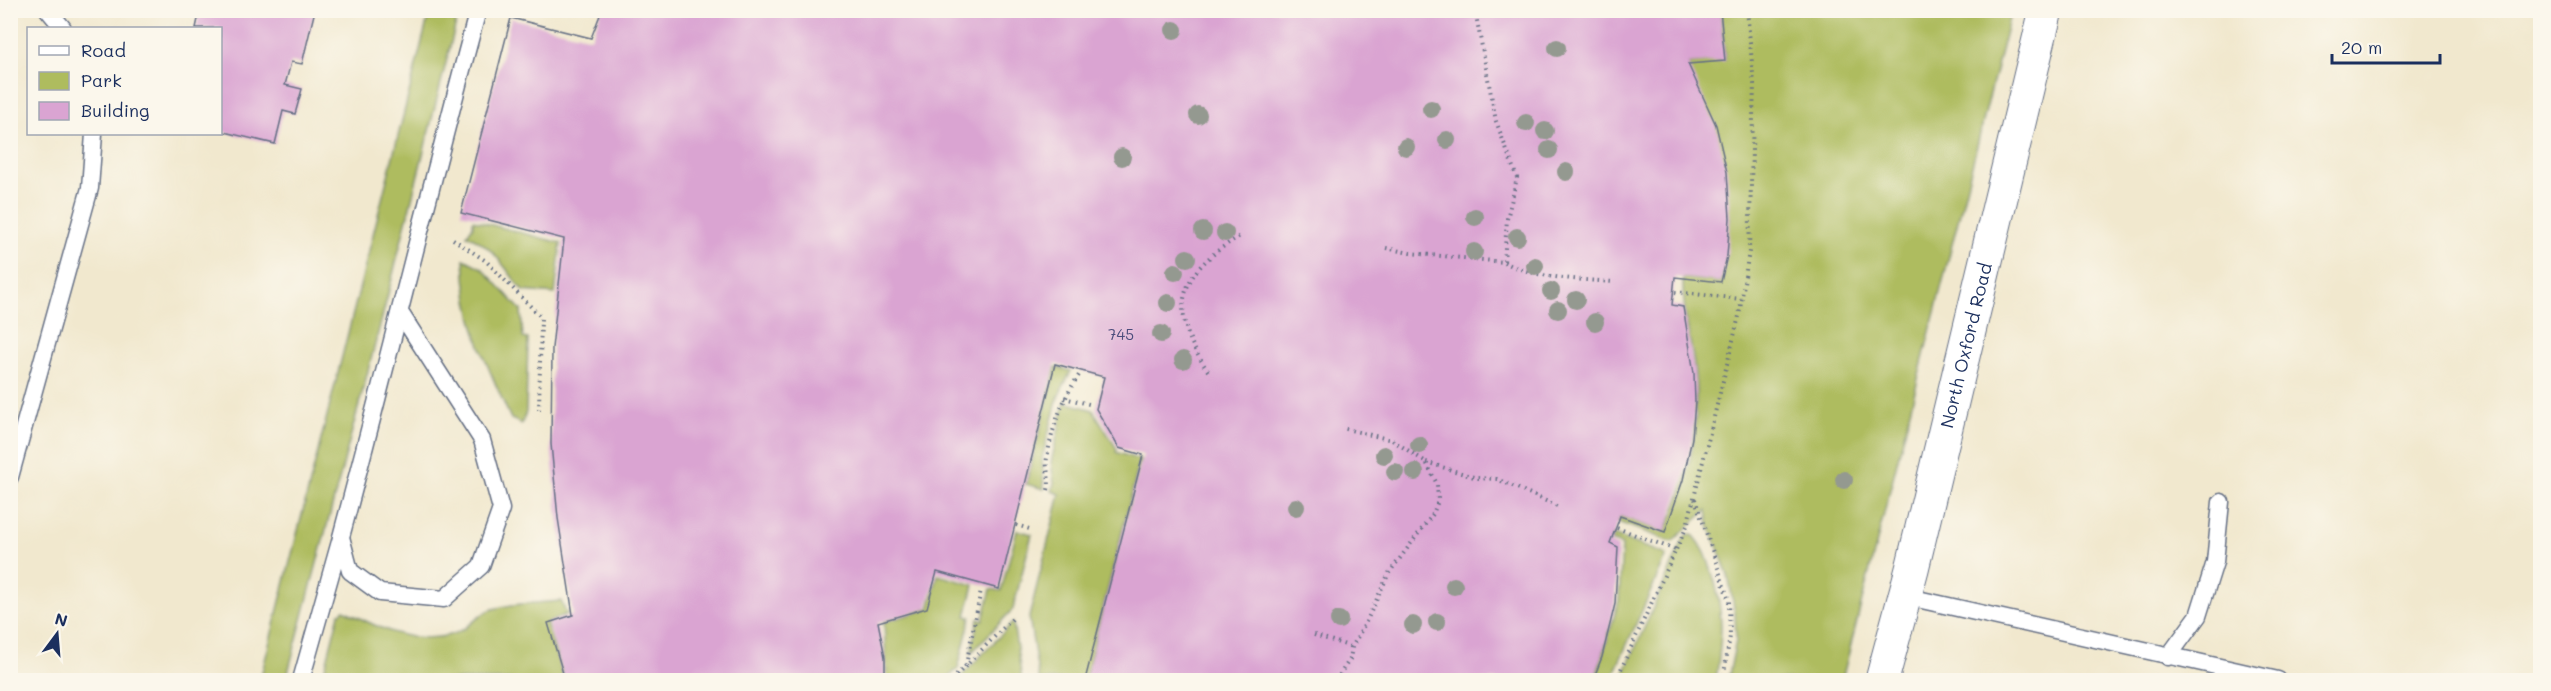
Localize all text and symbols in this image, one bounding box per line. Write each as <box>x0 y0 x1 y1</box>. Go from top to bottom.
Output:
legend <box>27 27 222 135</box>
scale bar <box>2332 27 2440 65</box>
text: 20 m <box>2341 35 2382 59</box>
text: Road <box>81 38 126 62</box>
text: Park <box>81 68 122 92</box>
text: Building <box>81 98 149 122</box>
street label: North Oxford Road <box>1934 260 1997 430</box>
house number: 745 <box>1108 324 1134 344</box>
north arrow <box>27 604 87 664</box>
text: N <box>53 607 70 631</box>

